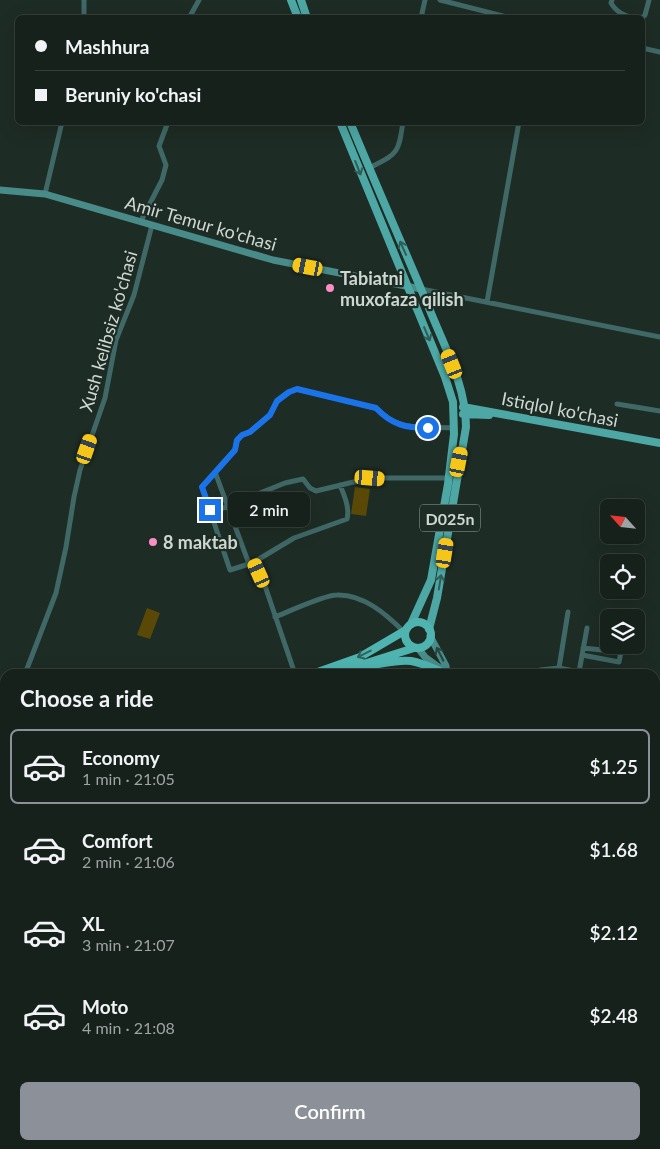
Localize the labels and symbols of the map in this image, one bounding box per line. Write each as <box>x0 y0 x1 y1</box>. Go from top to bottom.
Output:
one-way arrow <box>354 160 363 175</box>
street label: Amir Temur ko'chasi <box>123 191 279 255</box>
one-way arrow <box>397 241 407 256</box>
street label: Xush kelibsiz ko'chasi <box>74 248 142 414</box>
car <box>291 257 324 277</box>
place label: Tabiatni muxofaza qilish <box>340 267 464 310</box>
marker: Tabiatni muxofaza qilish <box>324 282 336 294</box>
one-way arrow <box>422 326 432 341</box>
car <box>439 347 464 381</box>
street label: Istiqlol ko'chasi <box>500 387 620 431</box>
route start <box>417 417 439 439</box>
car <box>75 432 98 466</box>
car <box>448 446 469 478</box>
car <box>354 469 385 487</box>
callout: 2 min <box>228 492 310 528</box>
route end <box>199 499 221 521</box>
north arrow <box>600 499 645 544</box>
road number: D025n <box>420 504 480 532</box>
place label: 8 maktab <box>163 531 238 553</box>
marker: 8 maktab <box>147 536 159 548</box>
car <box>435 537 454 569</box>
car <box>246 556 271 590</box>
one-way arrow <box>435 574 445 590</box>
one-way arrow <box>435 647 444 662</box>
one-way arrow <box>357 650 372 659</box>

